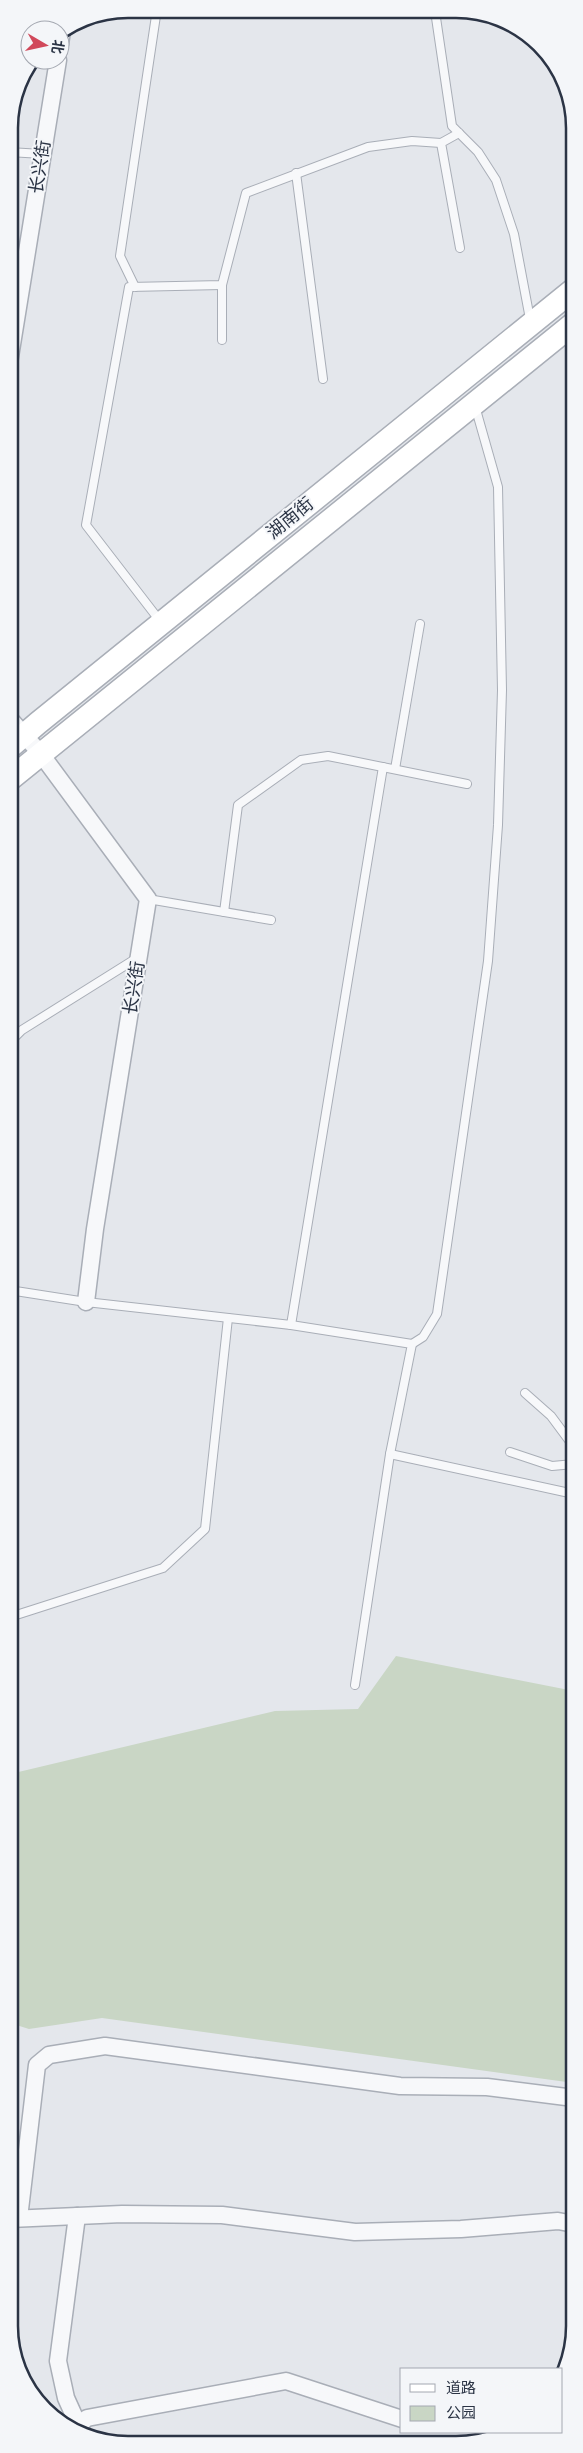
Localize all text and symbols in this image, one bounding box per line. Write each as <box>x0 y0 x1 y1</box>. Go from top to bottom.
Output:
north arrow <box>20 20 70 70</box>
text: 北 <box>48 39 67 55</box>
street label: 长兴街 <box>25 139 55 195</box>
street label: 湖南街 <box>262 492 318 544</box>
street label: 长兴街 <box>119 960 149 1016</box>
legend <box>400 2368 563 2433</box>
text: 道路 <box>446 2379 476 2397</box>
text: 公园 <box>446 2404 476 2422</box>

